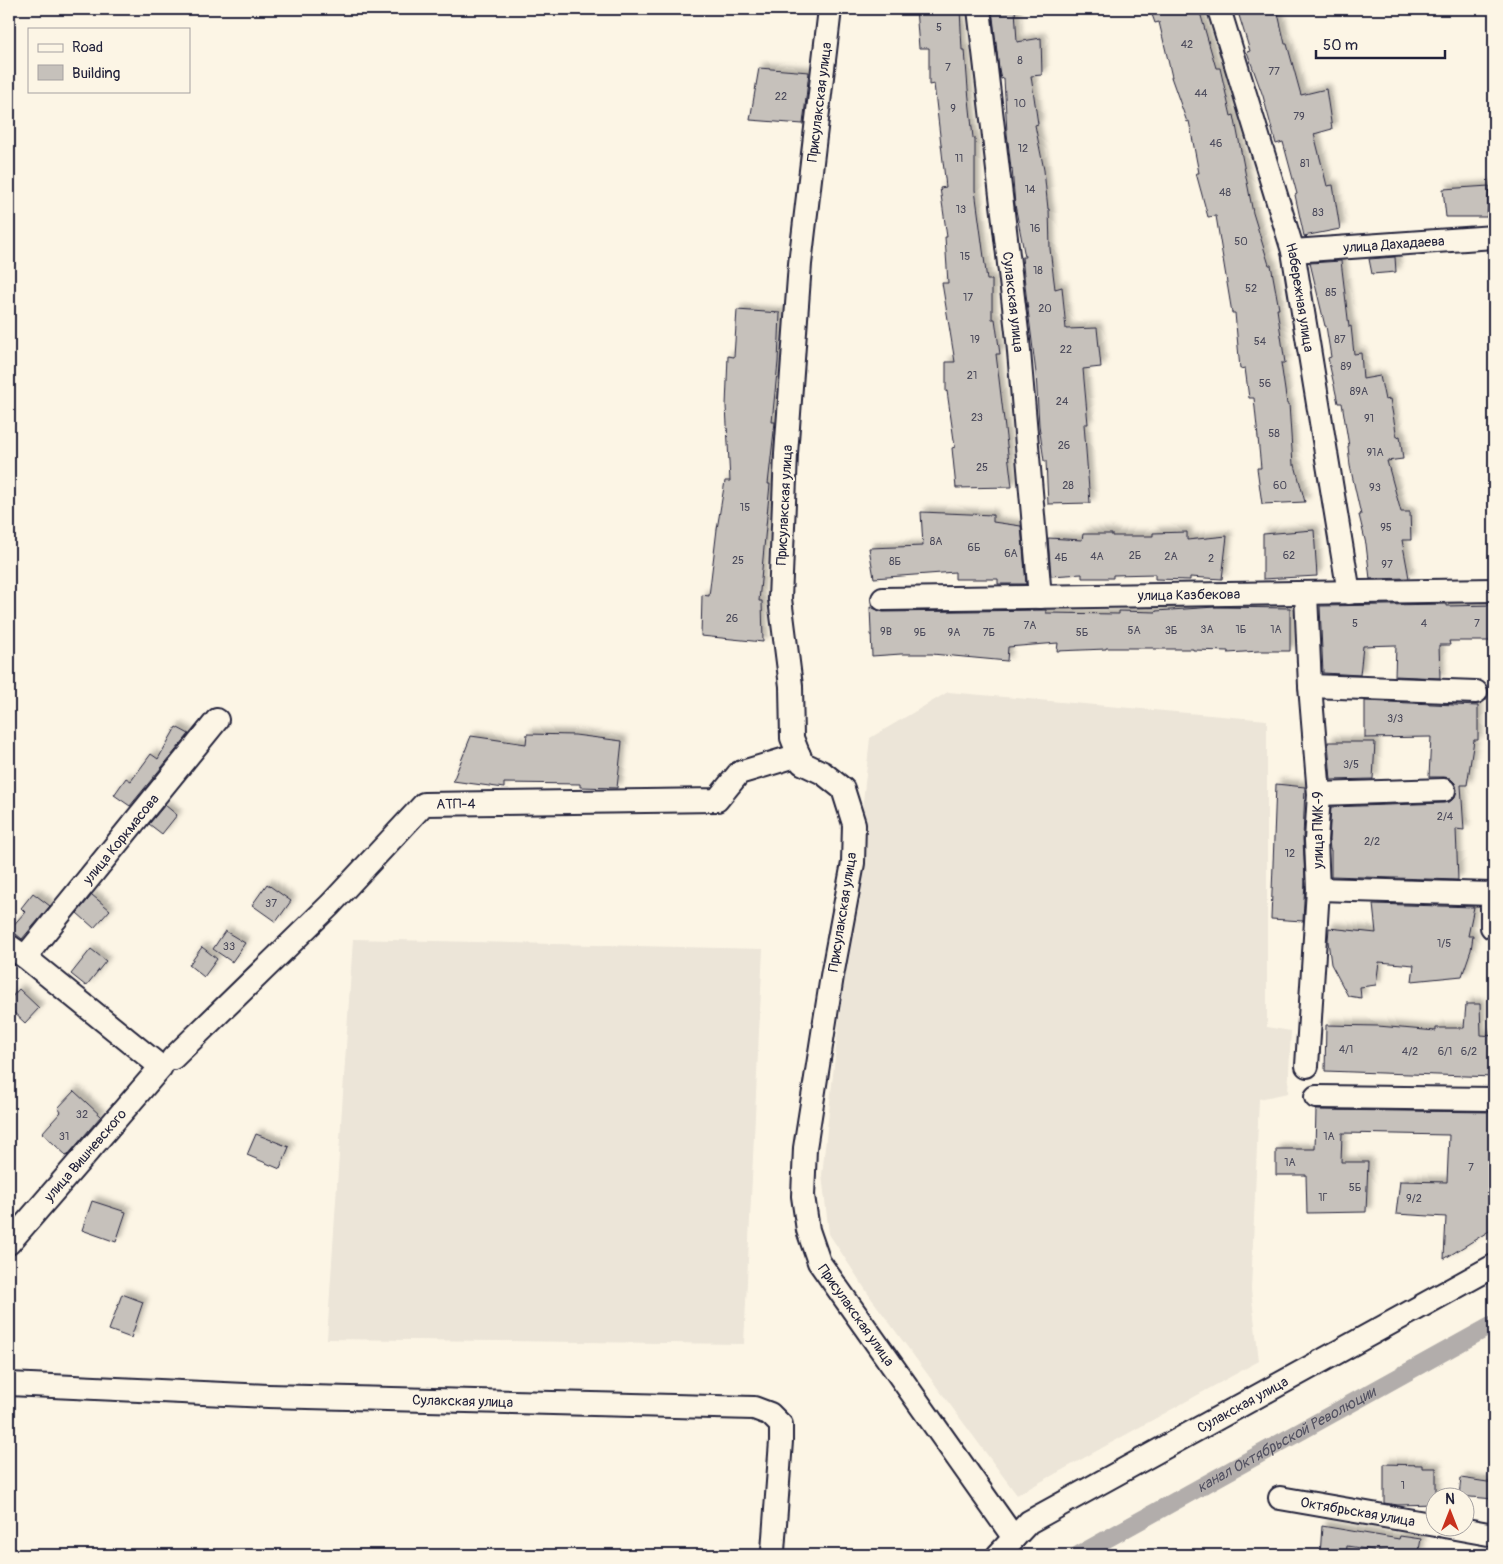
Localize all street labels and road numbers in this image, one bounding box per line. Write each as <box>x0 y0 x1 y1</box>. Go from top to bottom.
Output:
street label: Присулакская улица <box>804 41 835 163</box>
street label: улица Дахадаева <box>1342 232 1445 257</box>
street label: Набережная улица <box>1282 241 1317 353</box>
street label: Сулакская улица <box>999 251 1027 353</box>
street label: Присулакская улица <box>773 444 796 566</box>
street label: улица Казбекова <box>1137 586 1240 604</box>
street label: улица Коркмасова <box>79 791 163 889</box>
street label: улица ПМК-9 <box>1310 791 1327 870</box>
street label: АТП-4 <box>436 795 476 813</box>
street label: Присулакская улица <box>825 851 860 973</box>
street label: улица Вишневского <box>40 1105 130 1206</box>
street label: Присулакская улица <box>814 1261 898 1370</box>
street label: Сулакская улица <box>1194 1373 1291 1437</box>
street label: Сулакская улица <box>412 1392 513 1411</box>
street label: Октябрьская улица <box>1299 1494 1416 1530</box>

